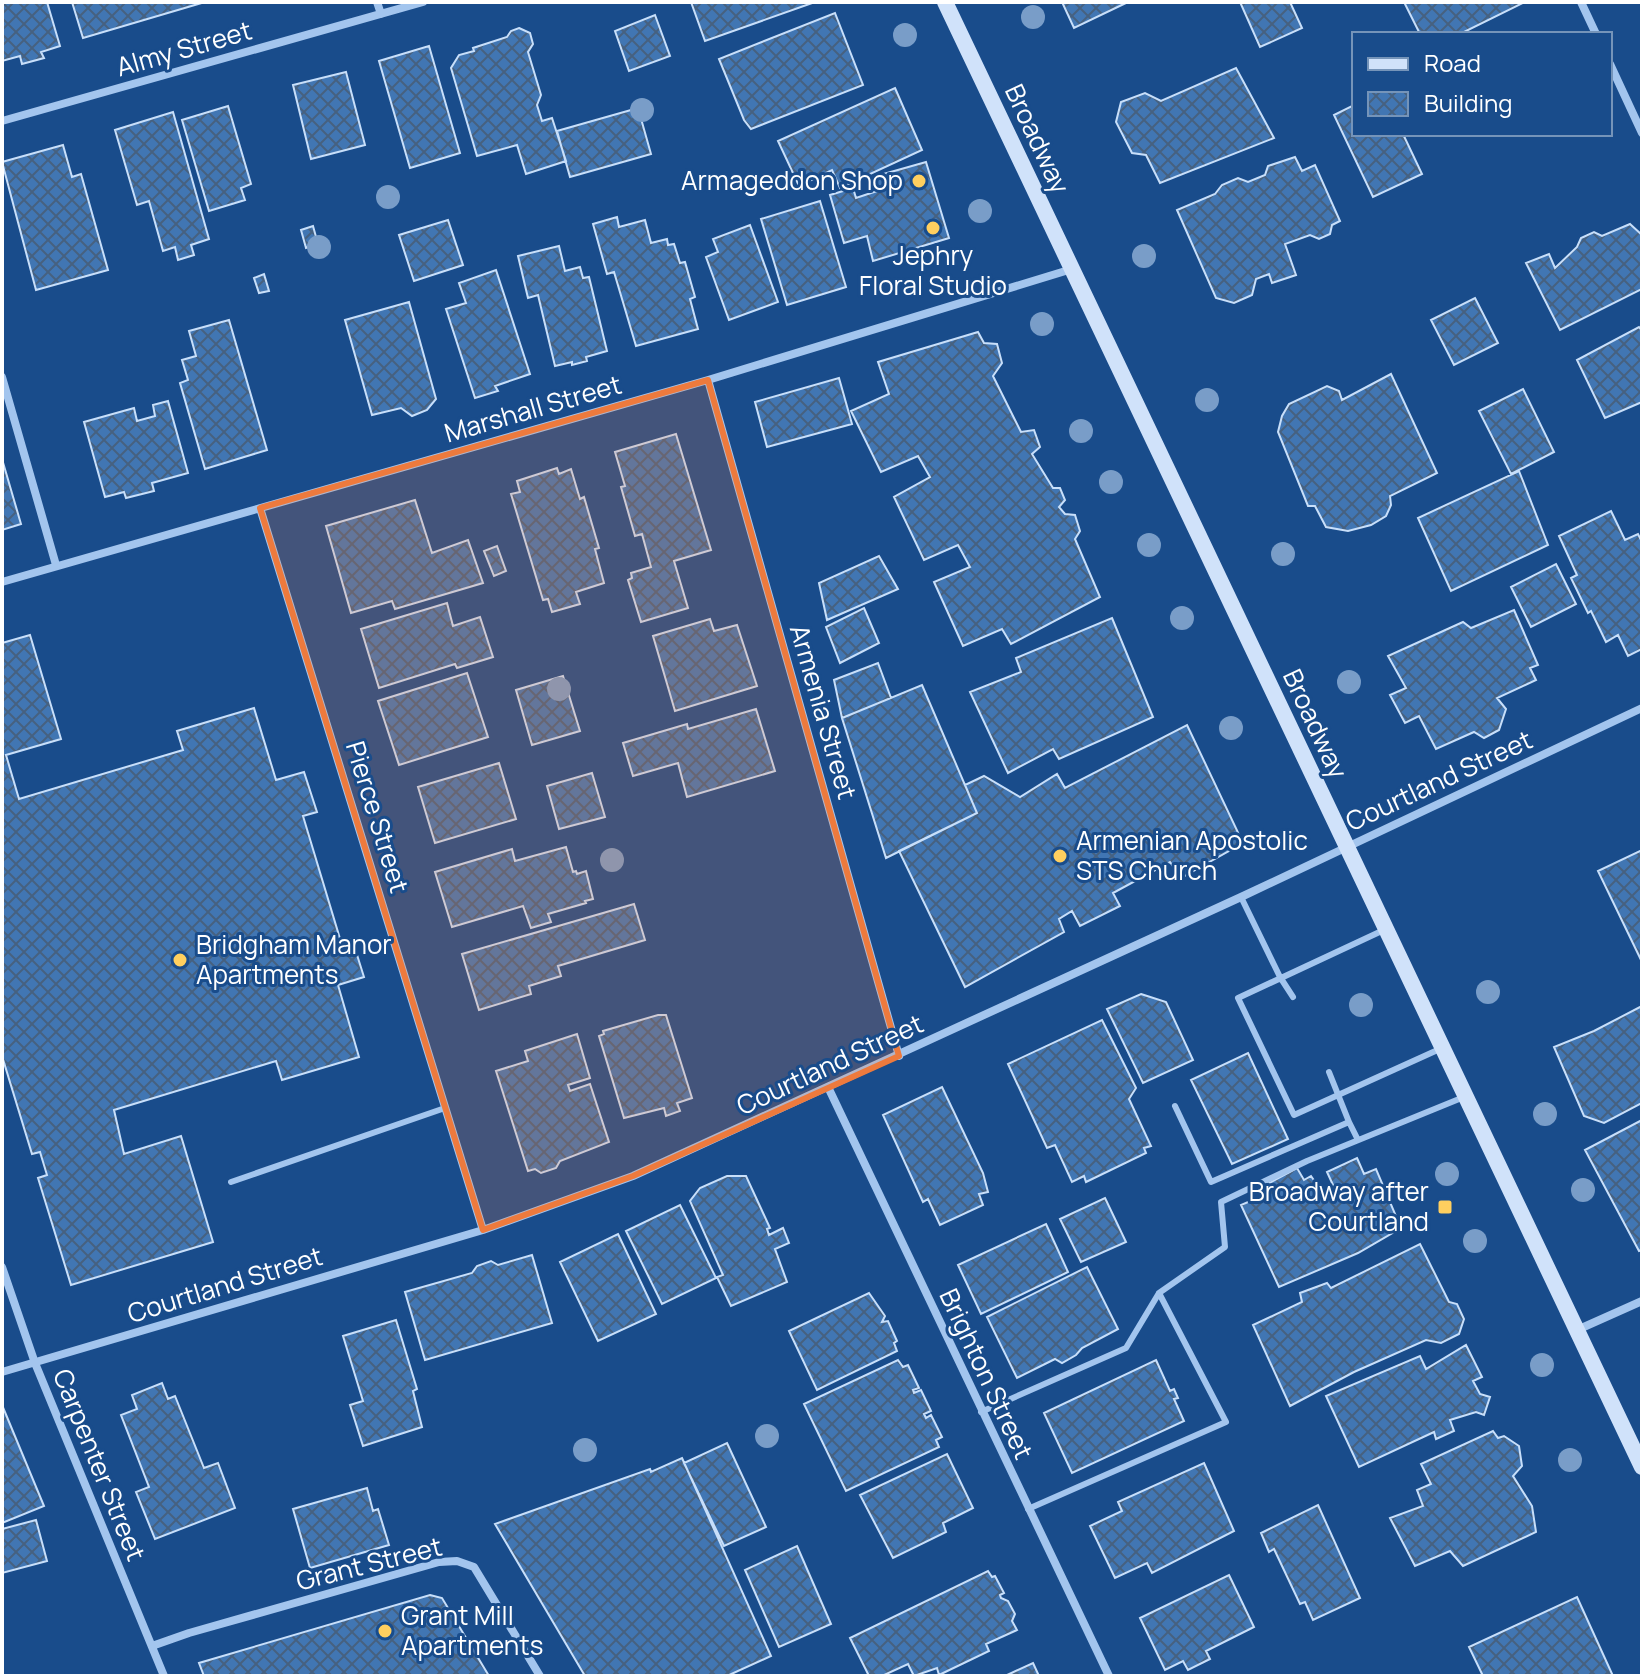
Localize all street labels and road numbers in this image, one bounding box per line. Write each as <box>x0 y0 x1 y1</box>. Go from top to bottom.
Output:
street label: Almy Street <box>112 12 256 85</box>
street label: Broadway <box>997 78 1079 199</box>
street label: Marshall Street <box>440 366 625 450</box>
street label: Armenia Street <box>782 620 866 803</box>
street label: Broadway <box>1275 663 1357 784</box>
street label: Courtland Street <box>1339 721 1538 839</box>
street label: Pierce Street <box>338 736 418 897</box>
street label: Courtland Street <box>730 1005 929 1123</box>
street label: Courtland Street <box>123 1237 327 1331</box>
street label: Brighton Street <box>932 1282 1042 1465</box>
street label: Carpenter Street <box>45 1363 155 1566</box>
street label: Grant Street <box>292 1528 445 1599</box>

